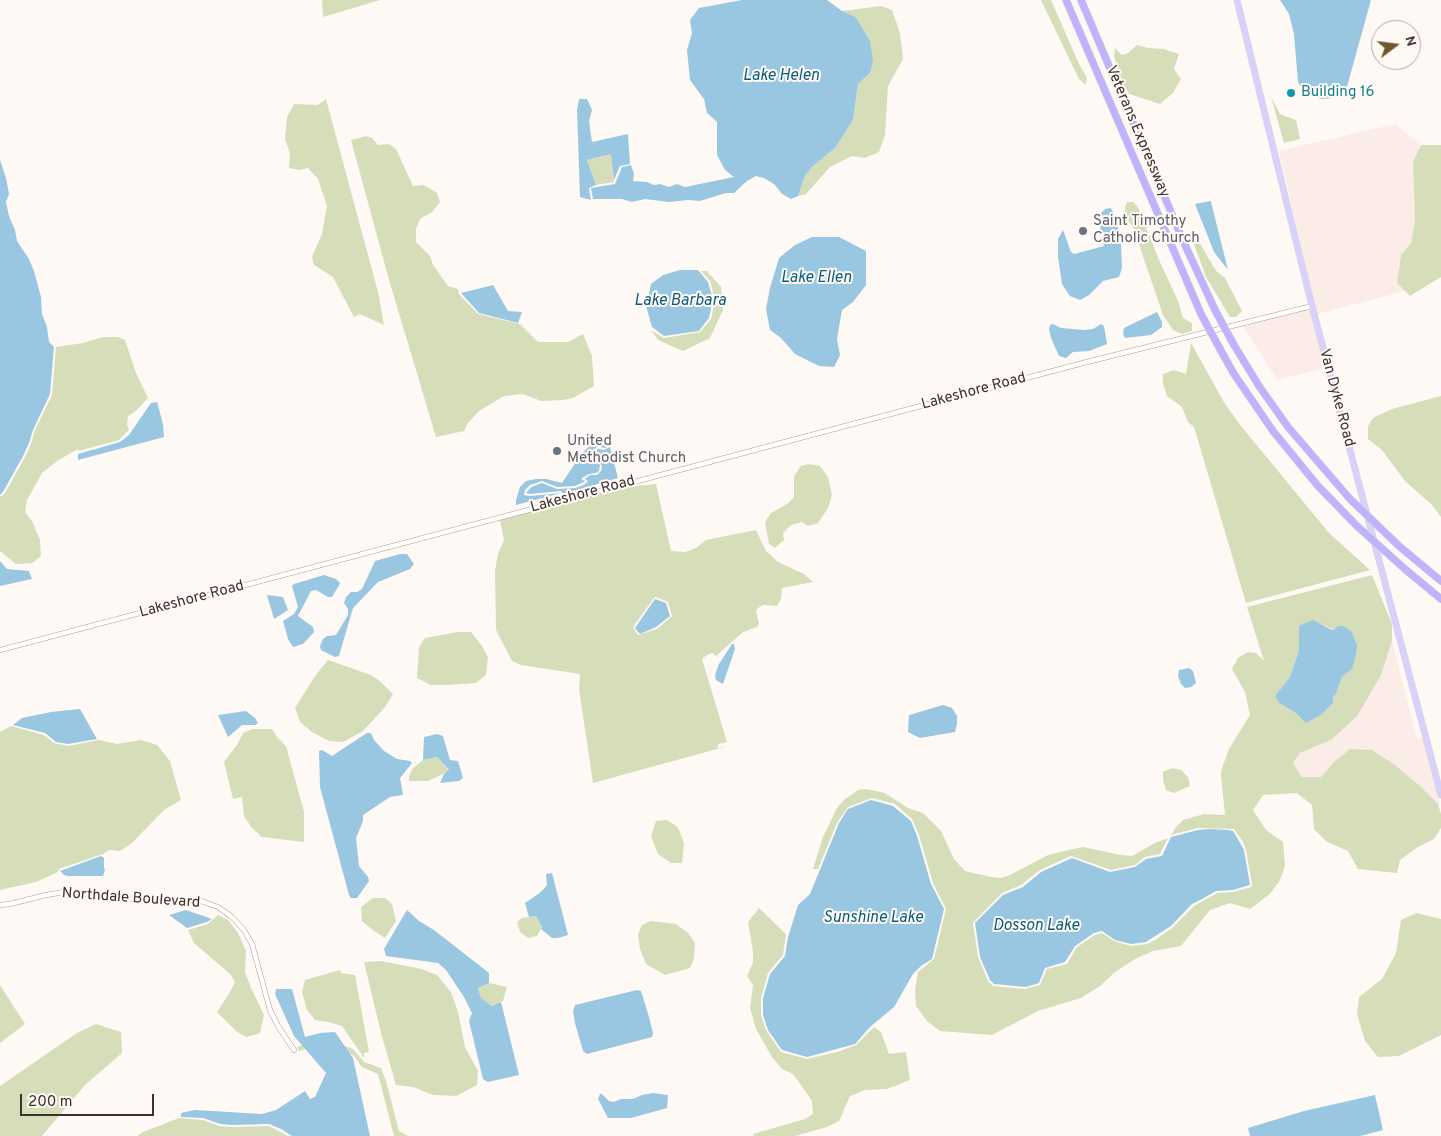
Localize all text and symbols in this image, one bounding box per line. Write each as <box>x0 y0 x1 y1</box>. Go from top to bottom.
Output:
north arrow <box>1371 20 1421 70</box>
text: N <box>1400 34 1420 48</box>
street label: Veterans Expressway <box>1101 63 1173 201</box>
water label: Lake Helen <box>743 67 819 87</box>
place label: Building 16 <box>1301 84 1374 102</box>
marker: Building 16 <box>1285 87 1297 99</box>
place label: Saint Timothy Catholic Church <box>1093 213 1200 248</box>
marker: Saint Timothy Catholic Church <box>1077 225 1089 237</box>
water label: Lake Ellen <box>781 269 851 289</box>
water label: Lake Barbara <box>634 292 726 312</box>
street label: Van Dyke Road <box>1314 347 1358 449</box>
street label: Lakeshore Road <box>920 369 1028 415</box>
place label: United Methodist Church <box>567 433 686 468</box>
marker: United Methodist Church <box>551 445 563 457</box>
street label: Lakeshore Road <box>529 472 637 518</box>
street label: Lakeshore Road <box>138 577 246 623</box>
street label: Northdale Boulevard <box>61 885 201 913</box>
water label: Sunshine Lake <box>823 909 923 929</box>
water label: Dosson Lake <box>993 917 1079 937</box>
scale bar <box>22 1084 156 1116</box>
text: 200 m <box>28 1093 73 1112</box>

